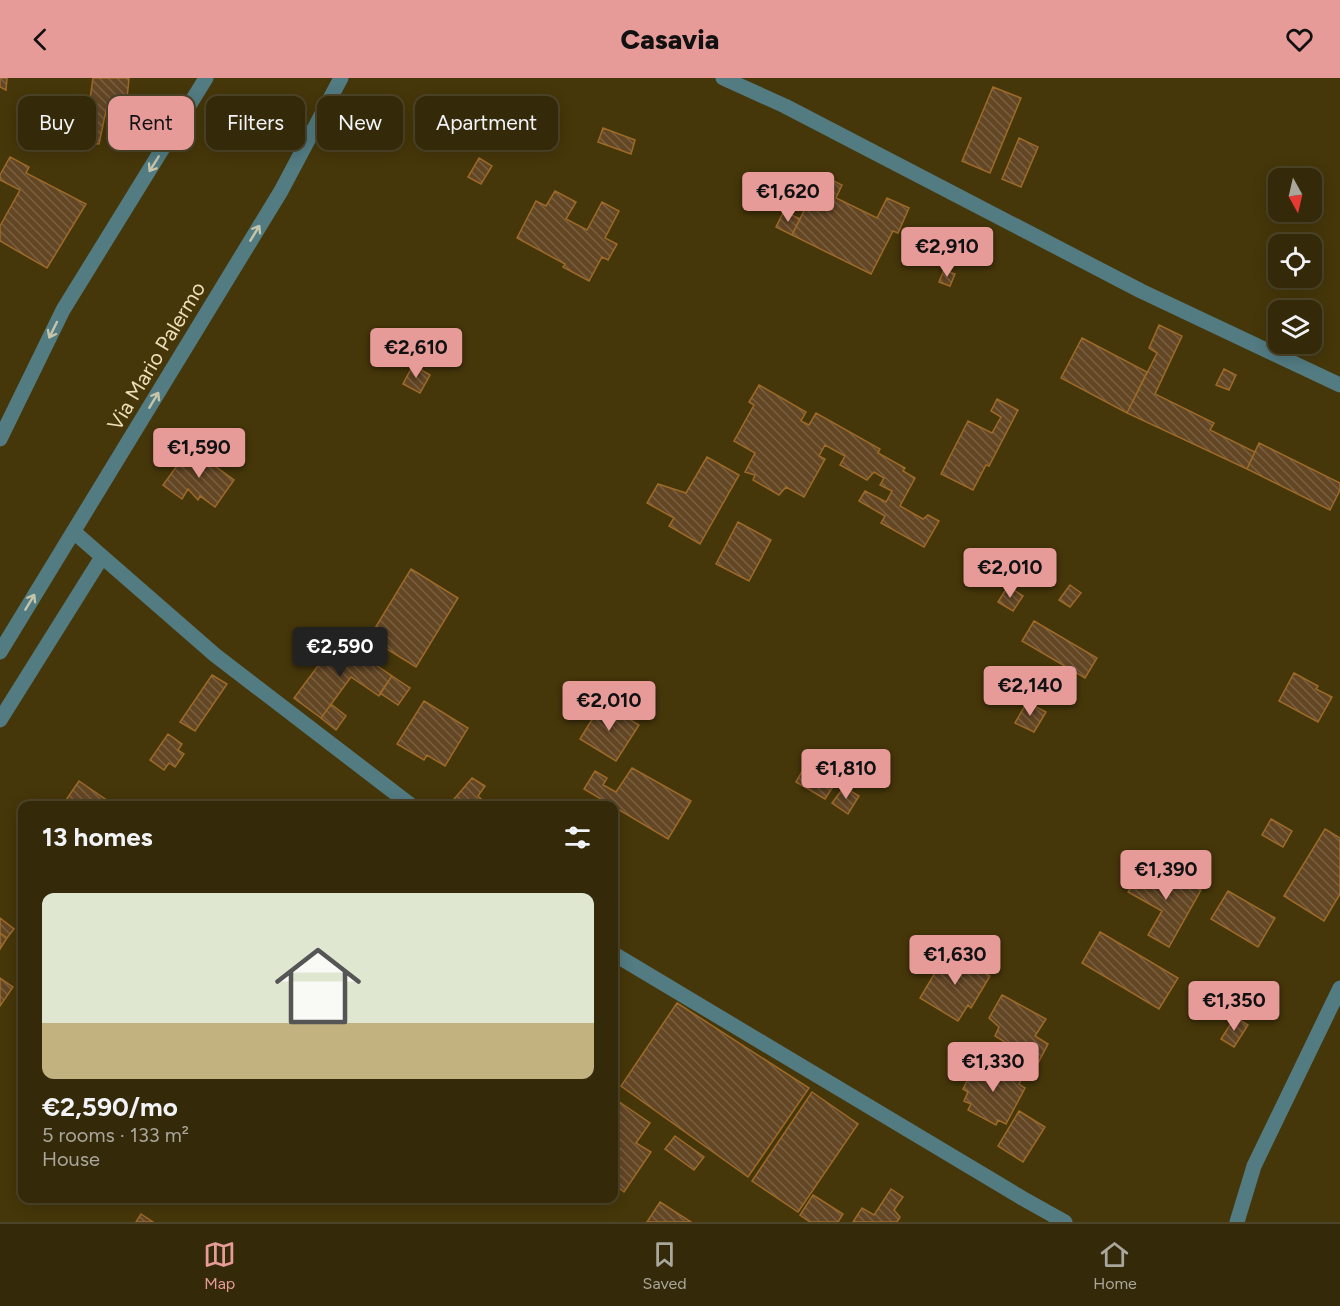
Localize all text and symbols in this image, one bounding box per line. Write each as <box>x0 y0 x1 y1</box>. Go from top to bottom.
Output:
icon: back <box>24 23 57 56</box>
text: Casavia <box>621 23 719 56</box>
icon: heart <box>1283 23 1316 56</box>
chip: Buy <box>18 96 96 150</box>
chip: Rent <box>108 96 194 150</box>
chip: Filters <box>206 96 305 150</box>
chip: New <box>317 96 403 150</box>
chip: Apartment <box>415 96 558 150</box>
one-way arrow <box>148 155 160 172</box>
north arrow <box>1268 168 1322 222</box>
map controls <box>1268 168 1322 354</box>
pin: €1,620 <box>739 172 837 223</box>
text: €1,620 <box>756 179 820 203</box>
one-way arrow <box>249 225 261 242</box>
pin: €2,910 <box>898 227 996 278</box>
text: €2,910 <box>915 234 979 258</box>
button: locate <box>1268 234 1322 288</box>
street label: Via Mario Palermo <box>102 277 210 435</box>
button: layers <box>1268 300 1322 354</box>
one-way arrow <box>47 321 58 339</box>
pin: €2,610 <box>367 328 465 379</box>
text: €2,610 <box>384 335 448 359</box>
one-way arrow <box>148 392 160 409</box>
pin: €1,590 <box>150 428 248 479</box>
text: €1,590 <box>167 435 231 459</box>
pin: €2,010 <box>961 548 1059 599</box>
text: €2,010 <box>978 555 1042 579</box>
one-way arrow <box>25 594 37 611</box>
pin: €2,590 <box>291 627 389 678</box>
text: €2,590 <box>307 634 373 658</box>
pin: €2,140 <box>981 666 1079 717</box>
text: €2,140 <box>998 673 1062 697</box>
pin: €2,010 <box>560 681 658 732</box>
text: €2,010 <box>577 688 641 712</box>
pin: €1,810 <box>797 749 895 800</box>
text: €1,810 <box>815 756 877 780</box>
text: 13 homes <box>42 821 153 853</box>
icon: filters <box>561 821 594 854</box>
pin: €1,390 <box>1117 850 1215 901</box>
text: €1,390 <box>1134 857 1198 881</box>
icon: home <box>264 932 372 1040</box>
pin: €1,630 <box>906 935 1004 986</box>
text: €1,630 <box>923 942 987 966</box>
pin: €1,350 <box>1185 981 1283 1032</box>
text: €1,350 <box>1202 988 1266 1012</box>
pin: €1,330 <box>944 1042 1042 1093</box>
text: €1,330 <box>962 1049 1024 1073</box>
text: €2,590/mo <box>42 1091 178 1123</box>
text: 5 rooms · 133 m² <box>42 1123 189 1147</box>
text: House <box>42 1147 100 1171</box>
tab: Map <box>203 1238 236 1293</box>
tab: Saved <box>643 1238 687 1293</box>
tab: Home <box>1093 1238 1137 1293</box>

